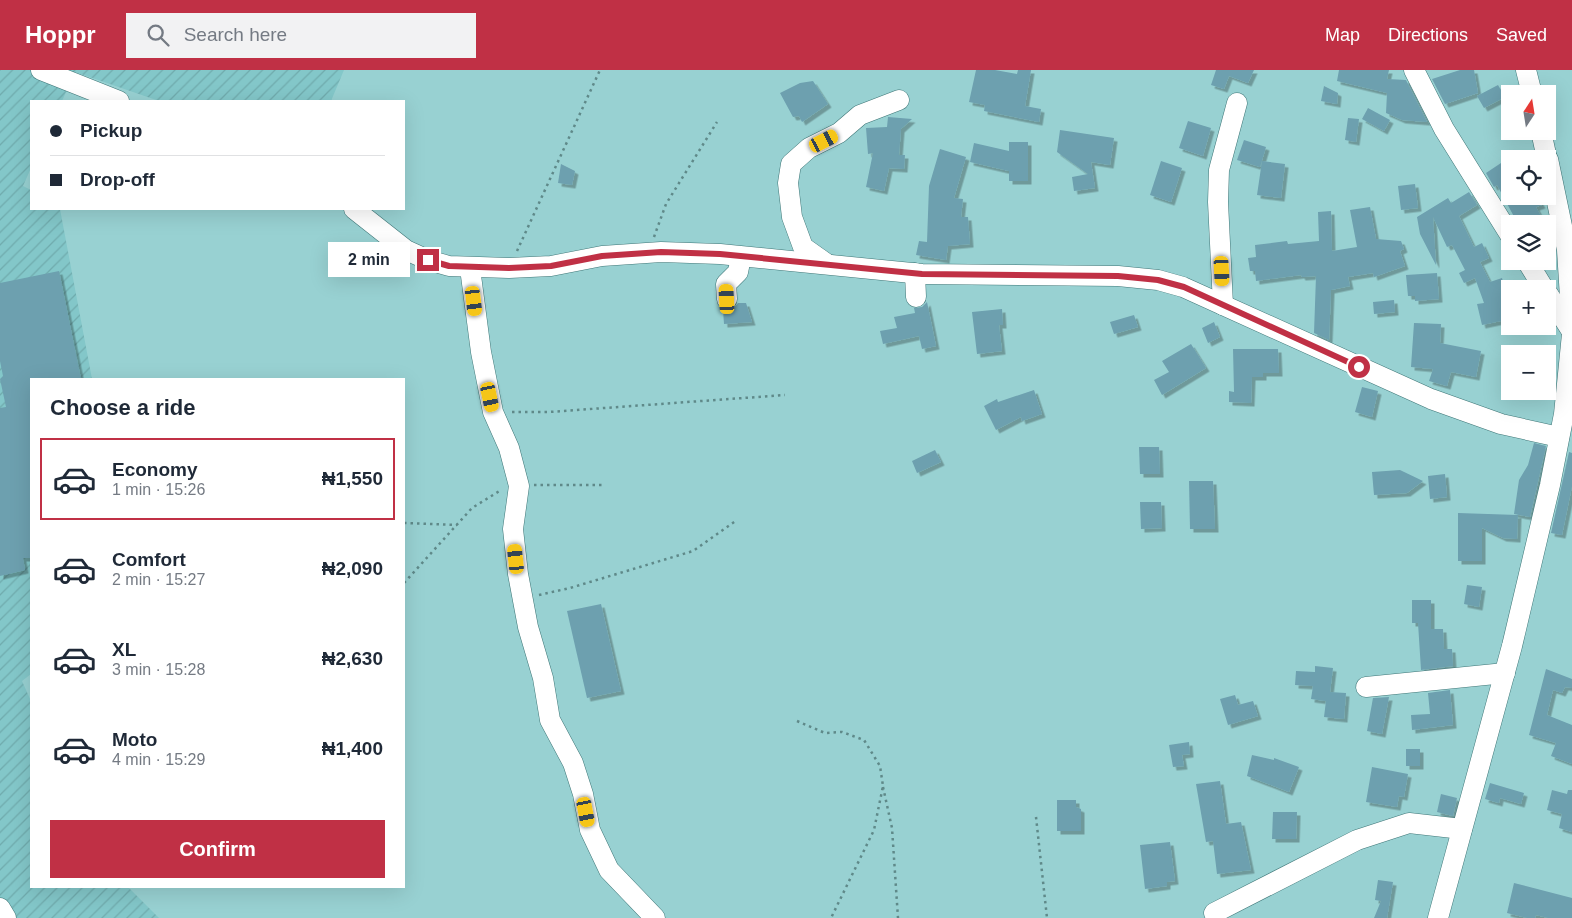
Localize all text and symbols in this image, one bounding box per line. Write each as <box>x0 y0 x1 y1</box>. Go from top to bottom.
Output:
search box <box>126 13 476 58</box>
text: Hoppr <box>25 21 96 48</box>
icon: search <box>144 21 172 49</box>
text: Search here <box>184 24 287 45</box>
text: Map <box>1325 25 1360 45</box>
text: Directions <box>1388 25 1468 45</box>
text: Saved <box>1496 25 1547 45</box>
north arrow <box>1501 85 1556 140</box>
map controls <box>1501 85 1556 400</box>
text: Pickup <box>80 120 142 141</box>
car <box>807 128 840 154</box>
button: locate <box>1501 150 1556 205</box>
text: Drop-off <box>80 169 155 190</box>
button: layers <box>1501 215 1556 270</box>
callout: 2 min <box>328 242 410 278</box>
route end <box>417 249 439 271</box>
text: 2 min <box>348 251 390 268</box>
car <box>1213 256 1230 286</box>
button: + <box>1501 280 1556 335</box>
car <box>718 284 735 314</box>
car <box>464 285 483 317</box>
button: − <box>1501 345 1556 400</box>
route start <box>1348 356 1370 378</box>
car <box>479 381 500 413</box>
text: Choose a ride <box>50 395 195 420</box>
icon: car <box>52 457 97 502</box>
text: Economy <box>112 459 198 480</box>
text: ₦1,550 <box>322 468 383 489</box>
text: 1 min · 15:26 <box>112 481 205 498</box>
car <box>506 543 525 575</box>
icon: car <box>52 547 97 592</box>
text: Comfort <box>112 549 186 570</box>
text: ₦2,090 <box>322 558 383 579</box>
text: 2 min · 15:27 <box>112 571 205 588</box>
icon: car <box>52 637 97 682</box>
text: XL <box>112 639 136 660</box>
text: ₦2,630 <box>322 648 383 669</box>
text: 3 min · 15:28 <box>112 661 205 678</box>
icon: car <box>52 727 97 772</box>
text: Moto <box>112 729 157 750</box>
text: ₦1,400 <box>322 738 383 759</box>
text: 4 min · 15:29 <box>112 751 205 768</box>
car <box>575 796 596 828</box>
button: Confirm <box>50 820 385 878</box>

